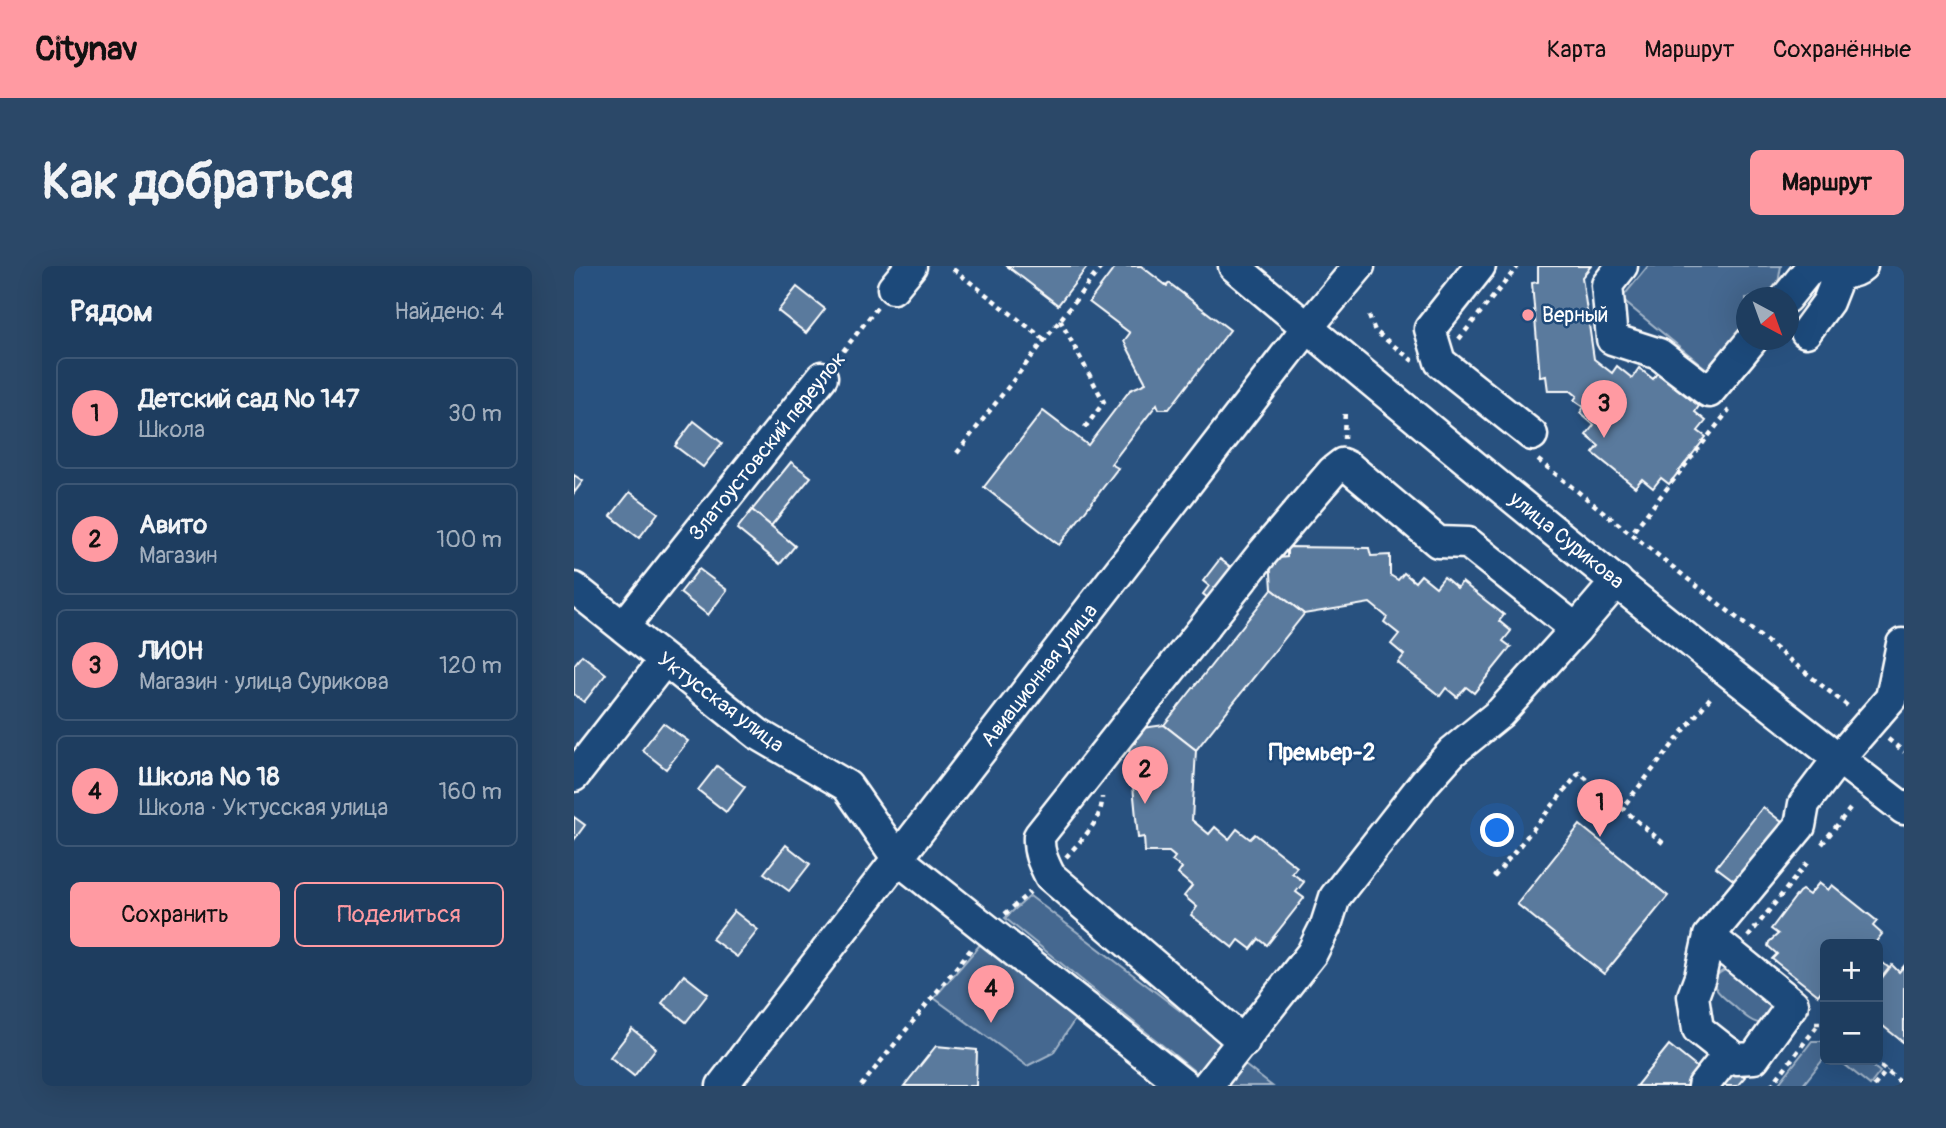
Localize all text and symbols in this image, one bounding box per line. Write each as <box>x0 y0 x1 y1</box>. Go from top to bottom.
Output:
text: Citynav <box>35 29 138 70</box>
text: Карта <box>1547 35 1606 64</box>
text: Маршрут <box>1644 35 1735 64</box>
text: Сохранённые <box>1773 35 1911 64</box>
button: Маршрут <box>1750 150 1904 215</box>
text: Как добраться <box>42 152 354 213</box>
north arrow <box>1736 287 1799 350</box>
text: Рядом <box>70 293 153 330</box>
text: Найдено: 4 <box>394 297 504 326</box>
place label: Верный <box>1542 302 1608 329</box>
marker: Верный <box>1520 307 1536 323</box>
street label: Златоустовский переулок <box>683 346 852 546</box>
pin: 3 <box>1581 380 1627 438</box>
text: Детский сад № 147 <box>139 383 359 415</box>
text: 1 <box>91 399 100 428</box>
text: 30 m <box>448 399 502 428</box>
text: Школа <box>139 415 205 444</box>
street label: улица Сурикова <box>1503 485 1630 595</box>
text: Авито <box>139 509 207 541</box>
text: 2 <box>89 525 101 554</box>
text: 100 m <box>436 525 502 554</box>
text: Магазин <box>139 541 218 570</box>
street label: Авиационная улица <box>975 598 1104 752</box>
text: ЛИОН <box>139 635 203 667</box>
street label: Уктусская улица <box>652 646 789 759</box>
text: 3 <box>89 651 101 680</box>
text: 120 m <box>439 651 502 680</box>
text: Магазин · улица Сурикова <box>139 667 389 696</box>
district label: Премьер-2 <box>1269 738 1375 767</box>
pin: 2 <box>1122 746 1168 804</box>
text: Школа № 18 <box>139 761 280 793</box>
text: 4 <box>88 777 102 806</box>
text: 160 m <box>438 777 502 806</box>
pin: 1 <box>1577 779 1623 837</box>
text: Школа · Уктусская улица <box>139 793 388 822</box>
your location <box>1480 813 1514 847</box>
button: Сохранить <box>70 882 280 947</box>
button: Поделиться <box>294 882 504 947</box>
map controls <box>1820 939 1883 1065</box>
button: + <box>1820 939 1883 1002</box>
pin: 4 <box>968 965 1014 1023</box>
button: − <box>1820 1002 1883 1065</box>

